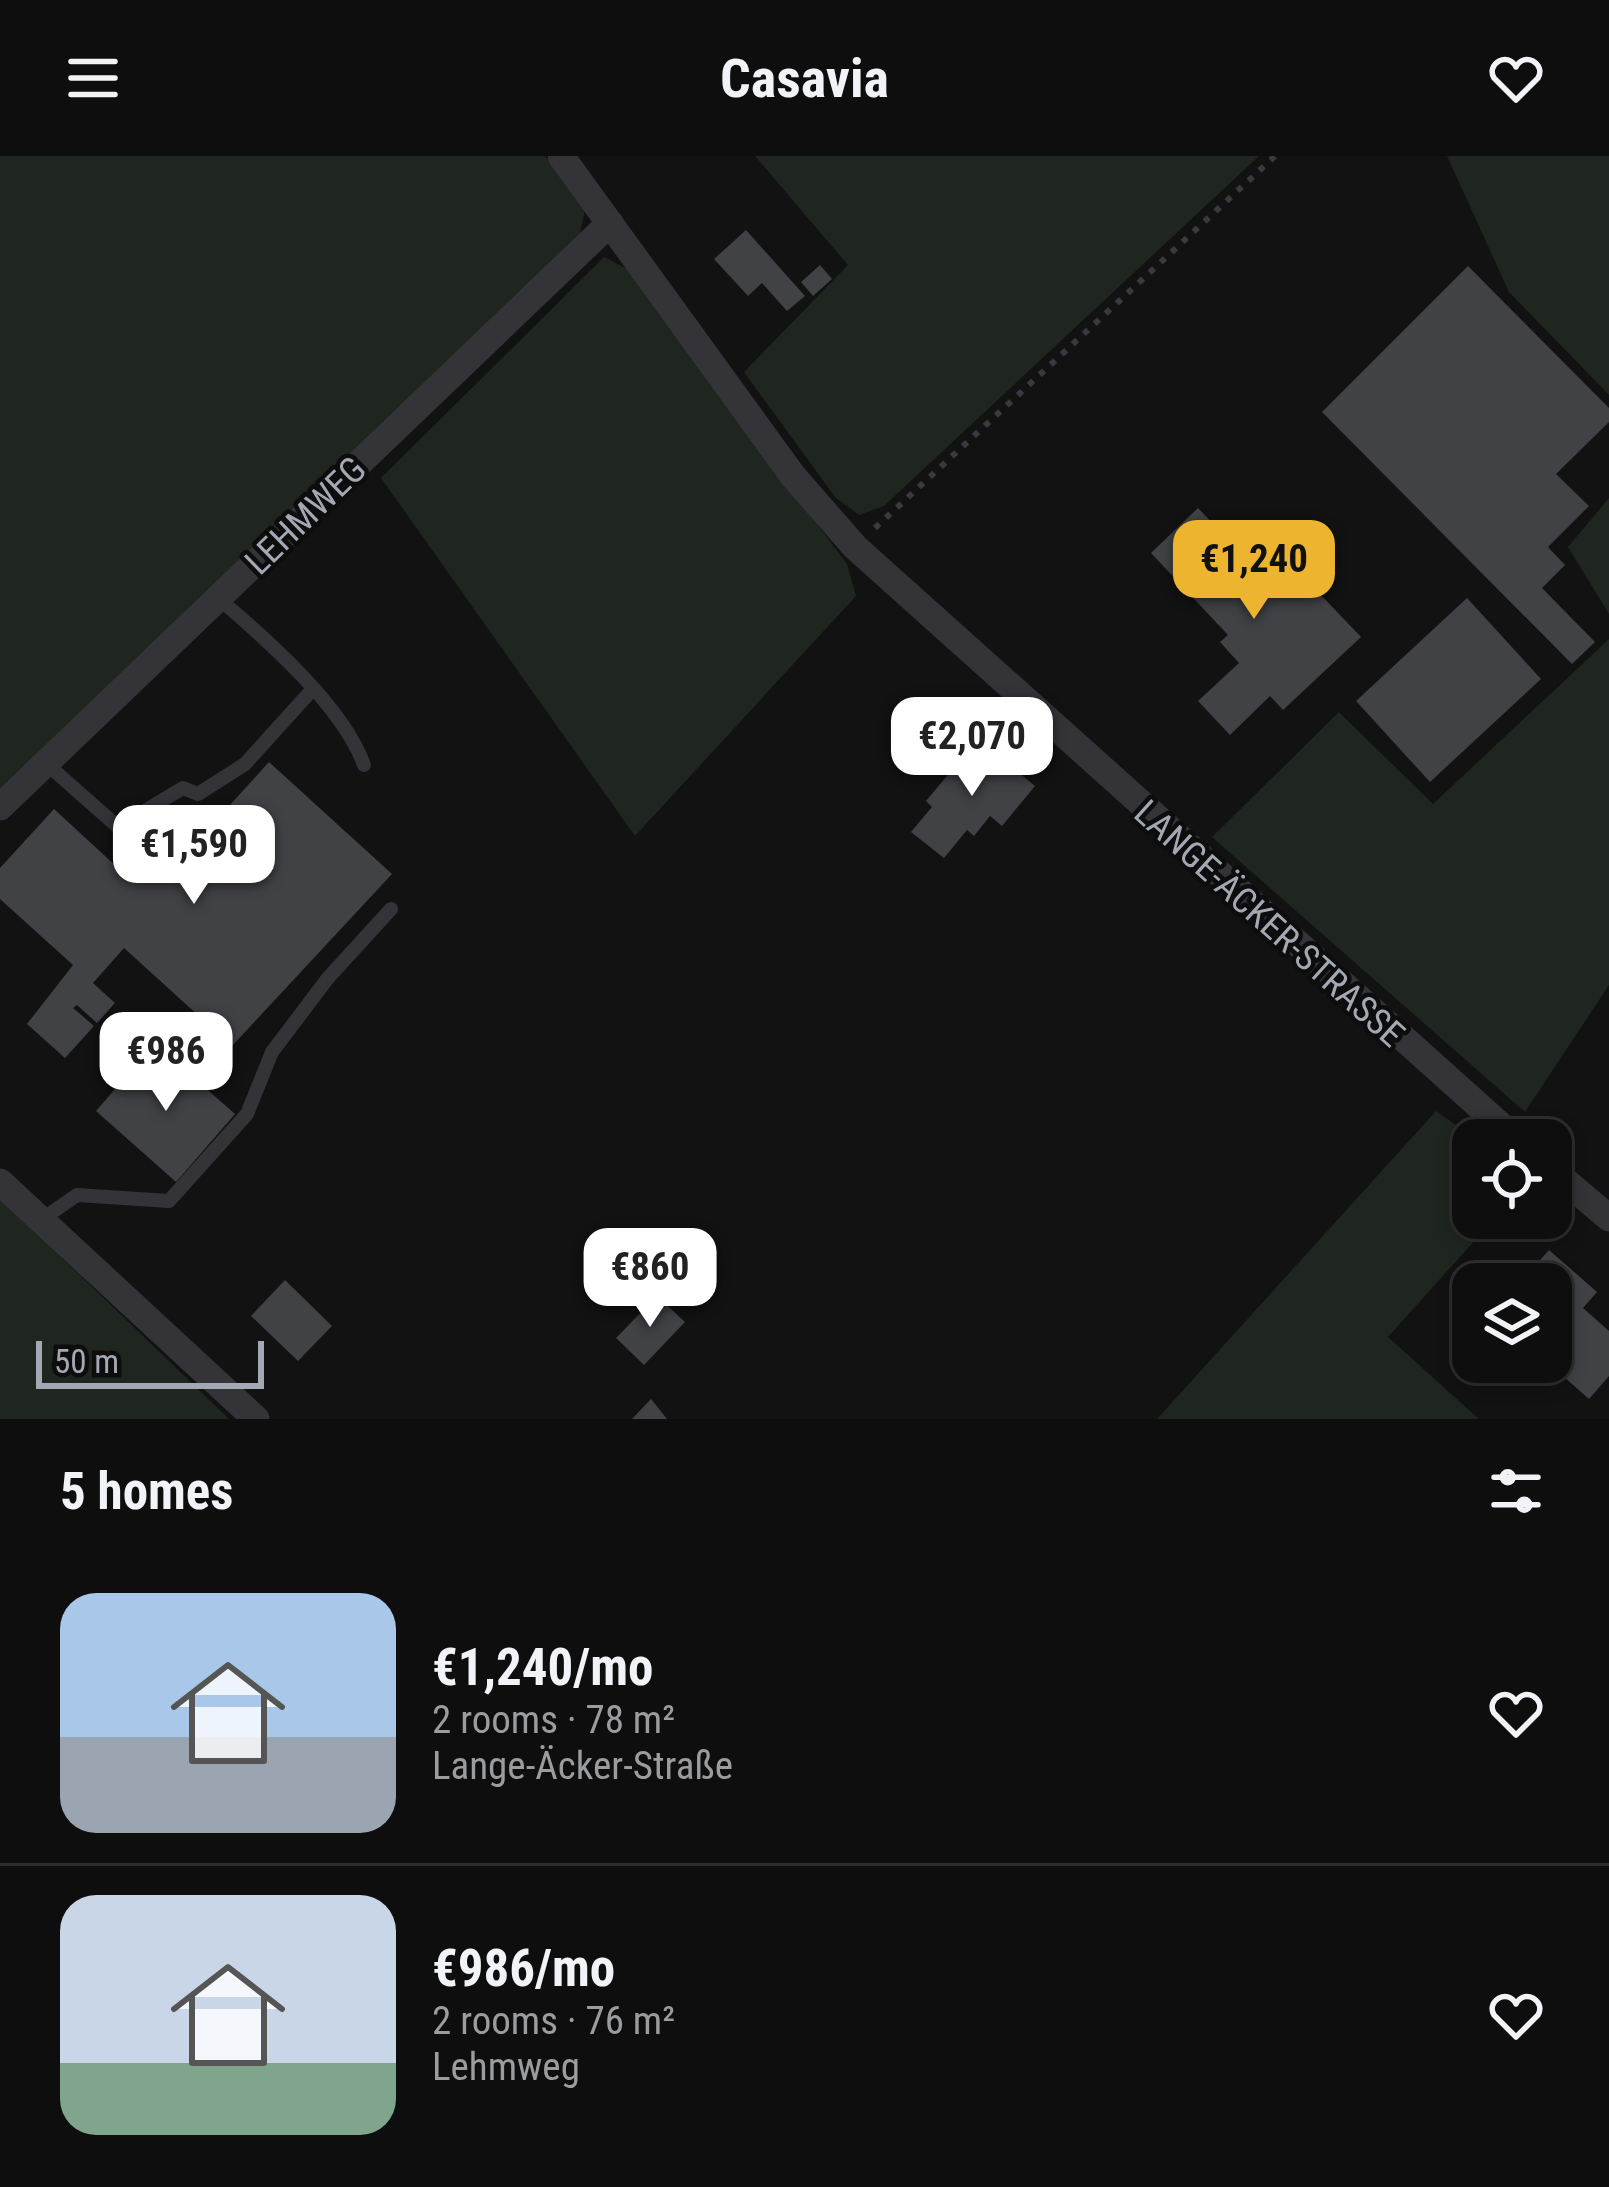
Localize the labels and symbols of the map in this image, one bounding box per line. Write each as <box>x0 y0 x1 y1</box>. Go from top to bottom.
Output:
street label: LEHMWEG <box>237 448 375 583</box>
pin: €1,240 <box>1156 520 1352 622</box>
pin: €2,070 <box>874 697 1070 799</box>
street label: LANGE-ÄCKER-STRASSE <box>1126 792 1413 1056</box>
pin: €1,590 <box>96 805 292 907</box>
pin: €986 <box>95 1012 237 1114</box>
pin: €860 <box>579 1228 721 1330</box>
scale bar <box>36 1335 264 1388</box>

